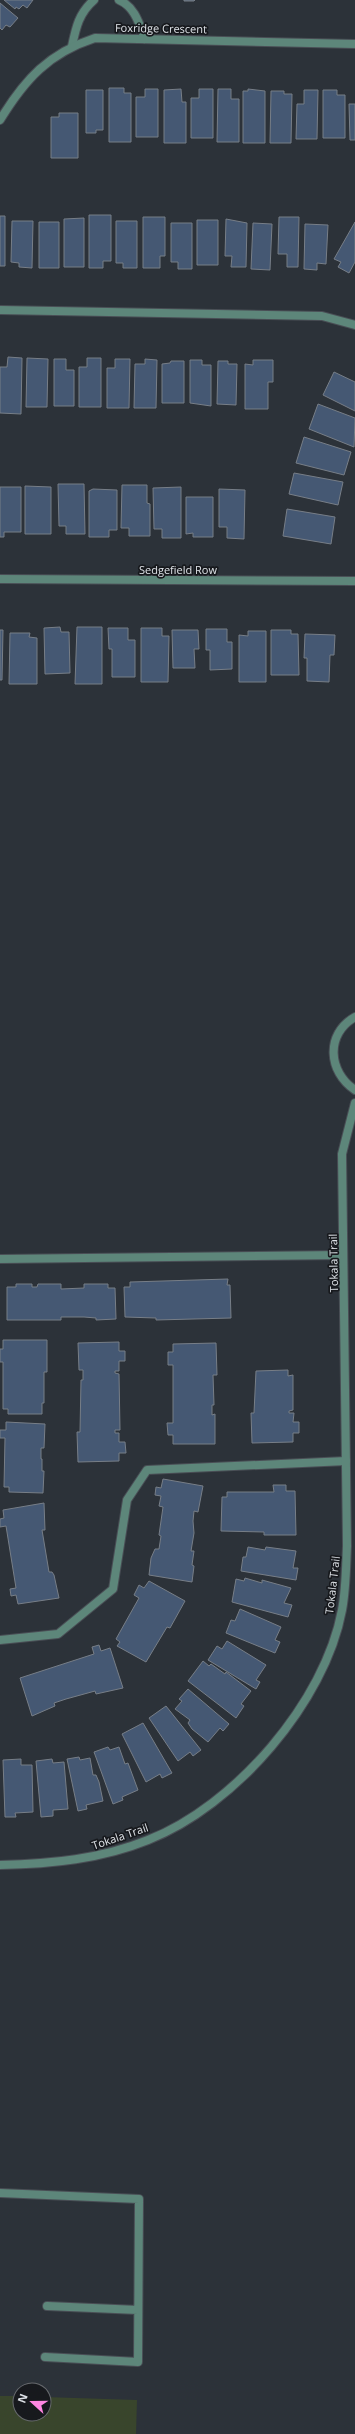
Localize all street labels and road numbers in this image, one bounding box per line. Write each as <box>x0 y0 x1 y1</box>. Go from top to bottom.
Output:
street label: Foxridge Crescent <box>115 20 207 36</box>
street label: Sedgefield Row <box>139 562 217 577</box>
street label: Tokala Trail <box>325 1234 341 1292</box>
street label: Tokala Trail <box>321 1555 343 1615</box>
street label: Tokala Trail <box>90 1819 150 1853</box>

